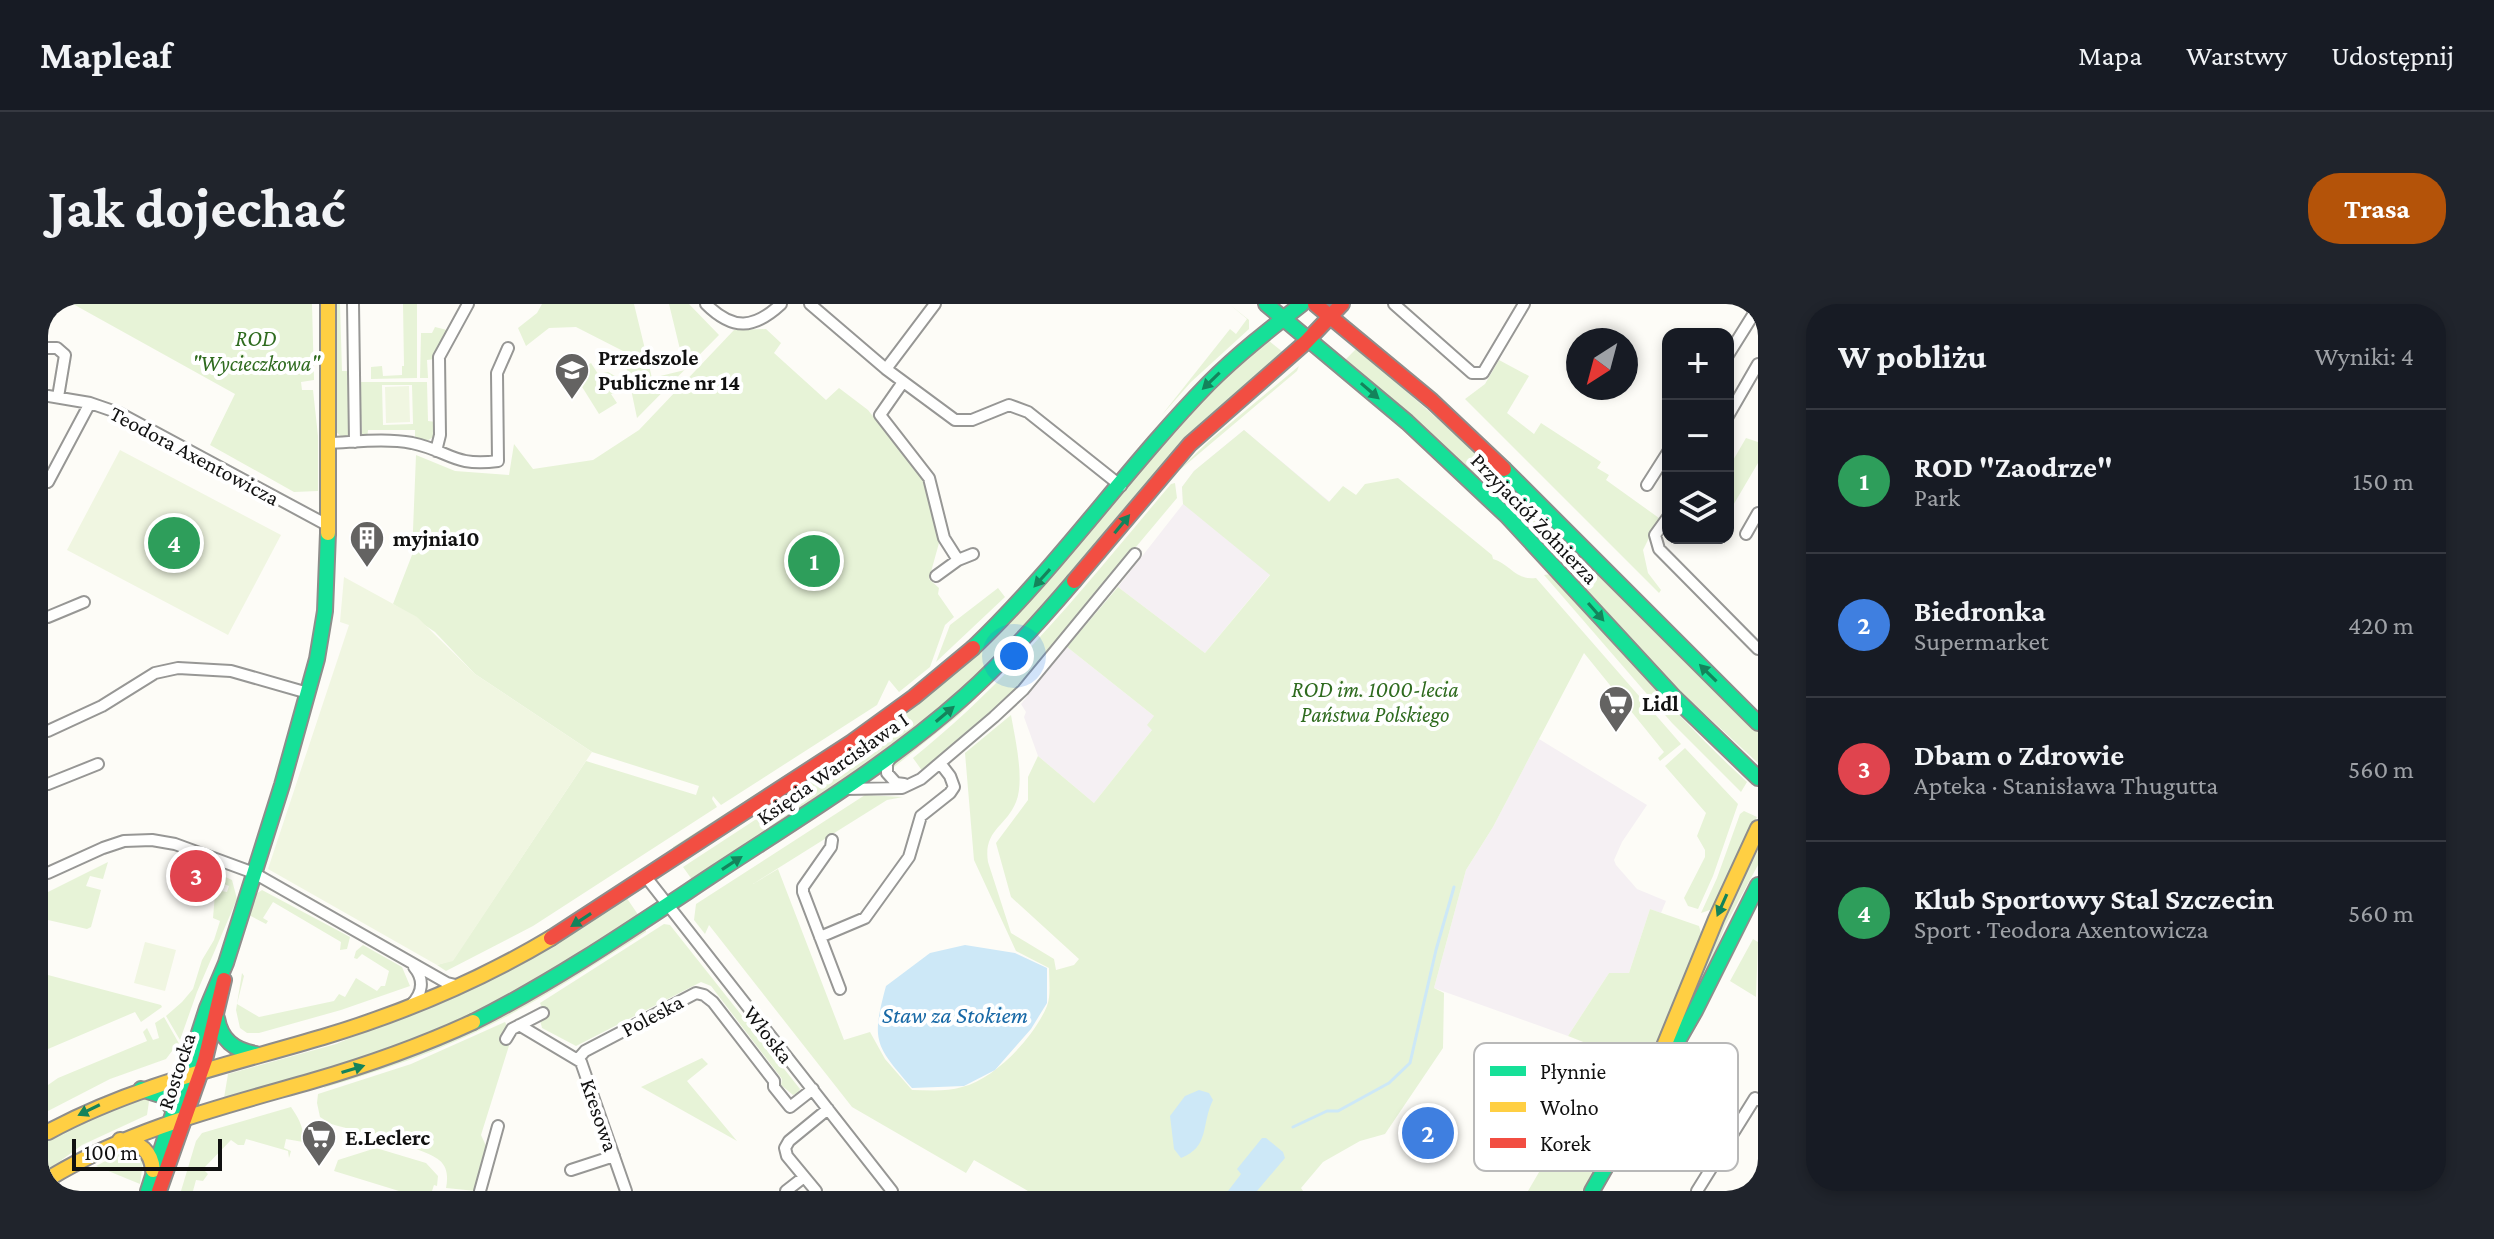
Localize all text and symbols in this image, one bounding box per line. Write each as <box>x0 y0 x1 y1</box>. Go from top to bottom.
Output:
text: Mapleaf <box>40 34 172 76</box>
text: Mapa <box>2078 40 2142 71</box>
text: Warstwy <box>2186 40 2287 71</box>
text: Udostępnij <box>2331 40 2454 71</box>
button: Trasa <box>2308 173 2446 244</box>
text: Jak dojechać <box>48 177 346 239</box>
park label: ROD "Wycieczkowa" <box>192 326 321 376</box>
north arrow <box>1566 328 1638 400</box>
map controls <box>1662 328 1734 544</box>
button: + <box>1662 328 1734 400</box>
text: W pobliżu <box>1838 338 1987 375</box>
text: Wyniki: 4 <box>2314 342 2414 371</box>
place label: Przedszole Publiczne nr 14 <box>598 345 740 395</box>
school or university icon: Przedszole Publiczne nr 14 <box>553 351 591 401</box>
one-way arrow <box>1202 371 1221 390</box>
one-way arrow <box>1360 382 1380 399</box>
street label: Teodora Axentowicza <box>106 400 284 511</box>
button: − <box>1662 400 1734 472</box>
street label: Przyjaciół Żołnierza <box>1466 448 1603 589</box>
text: ROD "Zaodrze" <box>1914 450 2113 483</box>
text: 1 <box>1859 467 1869 496</box>
text: 150 m <box>2353 467 2414 496</box>
button: layers <box>1662 472 1734 544</box>
text: Park <box>1914 483 1960 512</box>
pin: 4 <box>148 513 200 573</box>
one-way arrow <box>1113 514 1130 534</box>
building icon: myjnia10 <box>348 519 386 569</box>
place label: myjnia10 <box>393 526 480 551</box>
pin: 1 <box>788 531 840 591</box>
one-way arrow <box>1033 569 1051 588</box>
text: Biedronka <box>1914 594 2046 627</box>
one-way arrow <box>1586 602 1604 621</box>
text: 2 <box>1857 611 1871 640</box>
text: 420 m <box>2348 611 2414 640</box>
text: Supermarket <box>1914 627 2049 656</box>
your location <box>994 636 1034 676</box>
one-way arrow <box>1699 664 1718 683</box>
park label: ROD im. 1000-lecia Państwa Polskiego <box>1291 677 1459 727</box>
supermarket icon: Lidl <box>1597 684 1635 734</box>
place label: Lidl <box>1642 691 1679 716</box>
one-way arrow <box>934 706 954 723</box>
street label: Księcia Warcisława I <box>752 707 913 830</box>
text: Dbam o Zdrowie <box>1914 738 2124 771</box>
text: 3 <box>1858 755 1870 784</box>
text: 560 m <box>2348 755 2414 784</box>
text: Apteka · Stanisława Thugutta <box>1914 771 2218 800</box>
pin: 3 <box>170 846 222 906</box>
one-way arrow <box>721 856 743 871</box>
text: Klub Sportowy Stal Szczecin <box>1914 882 2274 915</box>
one-way arrow <box>1715 893 1729 917</box>
text: 4 <box>1857 899 1871 928</box>
text: 560 m <box>2348 899 2414 928</box>
one-way arrow <box>570 912 592 926</box>
text: Sport · Teodora Axentowicza <box>1914 915 2209 944</box>
street label: Poleska <box>617 989 687 1042</box>
street label: Włoska <box>738 1001 799 1068</box>
water label: Staw za Stokiem <box>882 1001 1028 1028</box>
street label: Rostocka <box>152 1030 201 1113</box>
legend <box>1474 1043 1738 1171</box>
text: Płynnie <box>1540 1059 1606 1084</box>
one-way arrow <box>342 1062 366 1075</box>
street label: Kresowa <box>575 1075 624 1155</box>
text: Wolno <box>1540 1095 1599 1120</box>
one-way arrow <box>77 1103 100 1117</box>
pin: 2 <box>1402 1103 1454 1163</box>
supermarket icon: E.Leclerc <box>300 1118 338 1168</box>
place label: E.Leclerc <box>345 1125 430 1150</box>
text: Korek <box>1540 1131 1591 1156</box>
scale bar <box>72 1135 222 1171</box>
text: 100 m <box>84 1140 138 1165</box>

